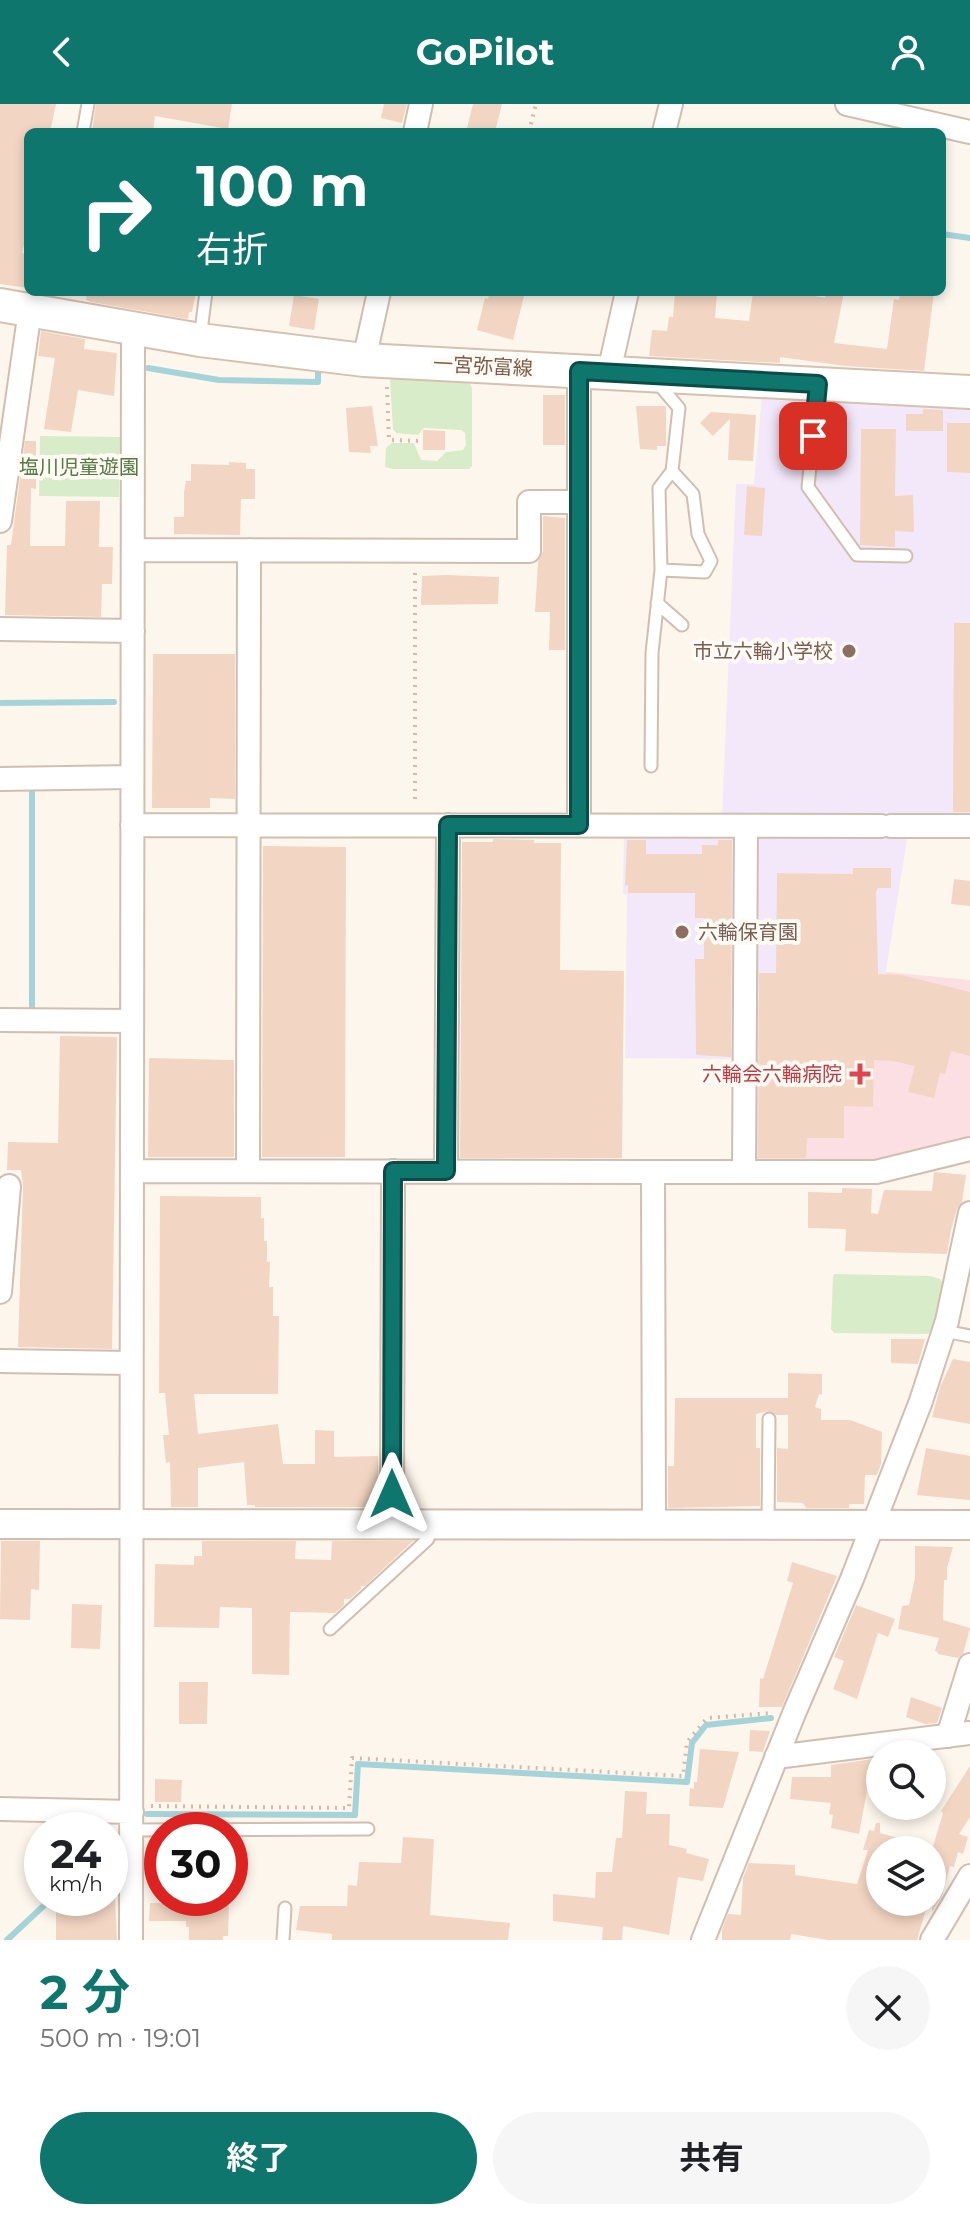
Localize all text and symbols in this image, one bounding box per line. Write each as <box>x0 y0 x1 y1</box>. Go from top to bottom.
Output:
icon: back <box>40 30 84 74</box>
text: GoPilot <box>416 30 554 74</box>
icon: person <box>886 30 930 74</box>
text: 100 m <box>196 152 369 220</box>
icon: right <box>64 160 168 264</box>
text: 右折 <box>196 227 268 271</box>
street label: 一宮弥富線 <box>432 351 534 381</box>
pin <box>779 402 847 470</box>
icon: arrive <box>791 414 835 458</box>
park label: 塩川児童遊園 <box>19 455 139 479</box>
place label: 市立六輪小学校 <box>693 639 833 663</box>
marker: 市立六輪小学校 <box>840 642 858 660</box>
place label: 六輪保育園 <box>698 920 798 944</box>
marker: 六輪保育園 <box>673 923 691 941</box>
place label: 六輪会六輪病院 <box>702 1062 842 1086</box>
marker: 六輪会六輪病院 <box>849 1063 871 1085</box>
position arrow <box>350 1452 434 1536</box>
map controls <box>866 1740 946 1916</box>
button: search <box>866 1740 946 1820</box>
speed limit sign: 30 <box>144 1812 248 1916</box>
text: 24 <box>51 1829 101 1878</box>
button: layers <box>866 1836 946 1916</box>
text: km/h <box>49 1872 103 1896</box>
text: 2 分 <box>40 1963 130 2021</box>
button: close <box>846 1966 930 2050</box>
text: 500 m · 19:01 <box>40 2022 201 2054</box>
button: 終了 <box>40 2112 477 2204</box>
button: 共有 <box>493 2112 930 2204</box>

